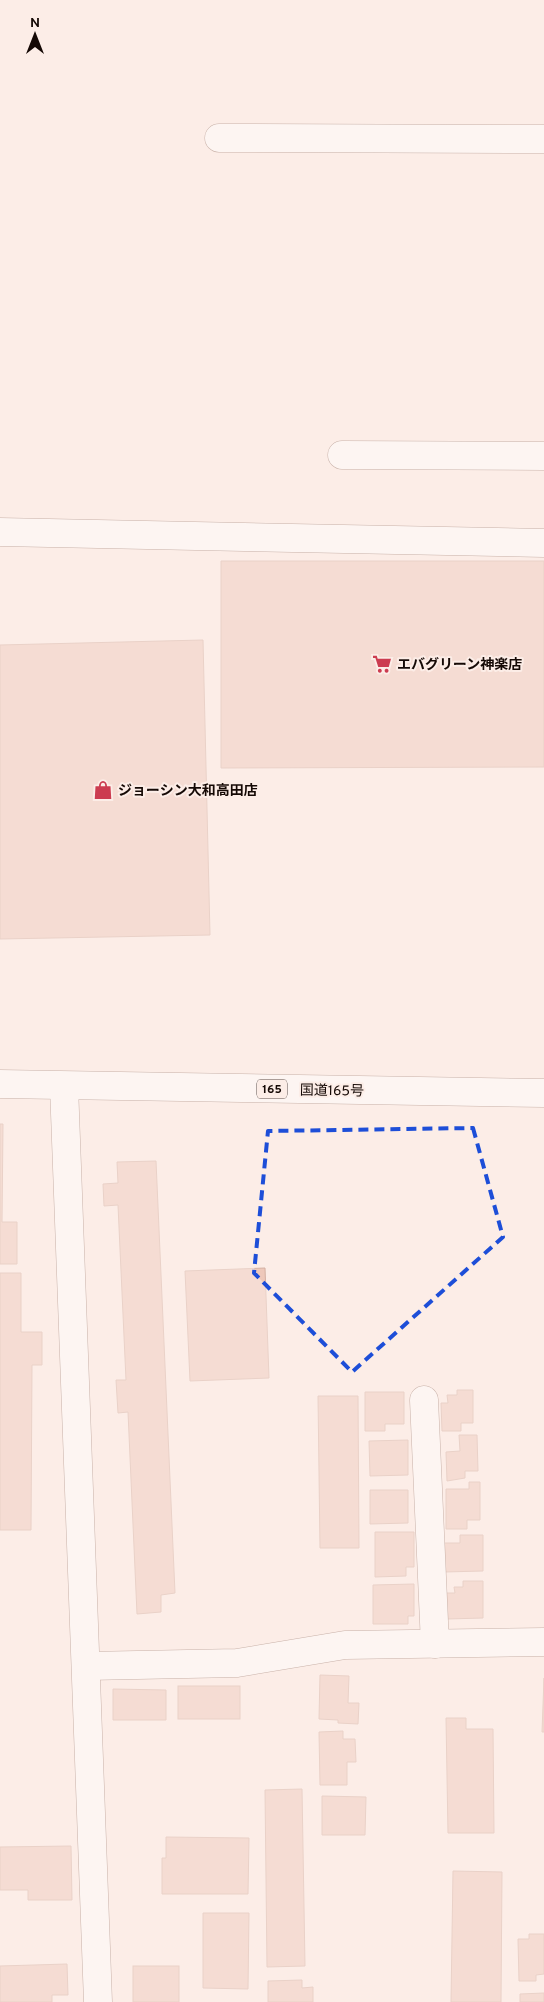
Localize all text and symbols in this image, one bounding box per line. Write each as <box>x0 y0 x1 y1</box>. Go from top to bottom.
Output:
north arrow <box>10 10 60 60</box>
text: N <box>30 15 40 32</box>
supermarket icon: エバグリーン神楽店 <box>371 653 393 675</box>
place label: エバグリーン神楽店 <box>397 656 522 674</box>
shop icon: ジョーシン大和高田店 <box>92 779 114 801</box>
place label: ジョーシン大和高田店 <box>118 783 258 800</box>
road number: 165 <box>257 1080 287 1098</box>
street label: 国道165号 <box>300 1082 364 1101</box>

